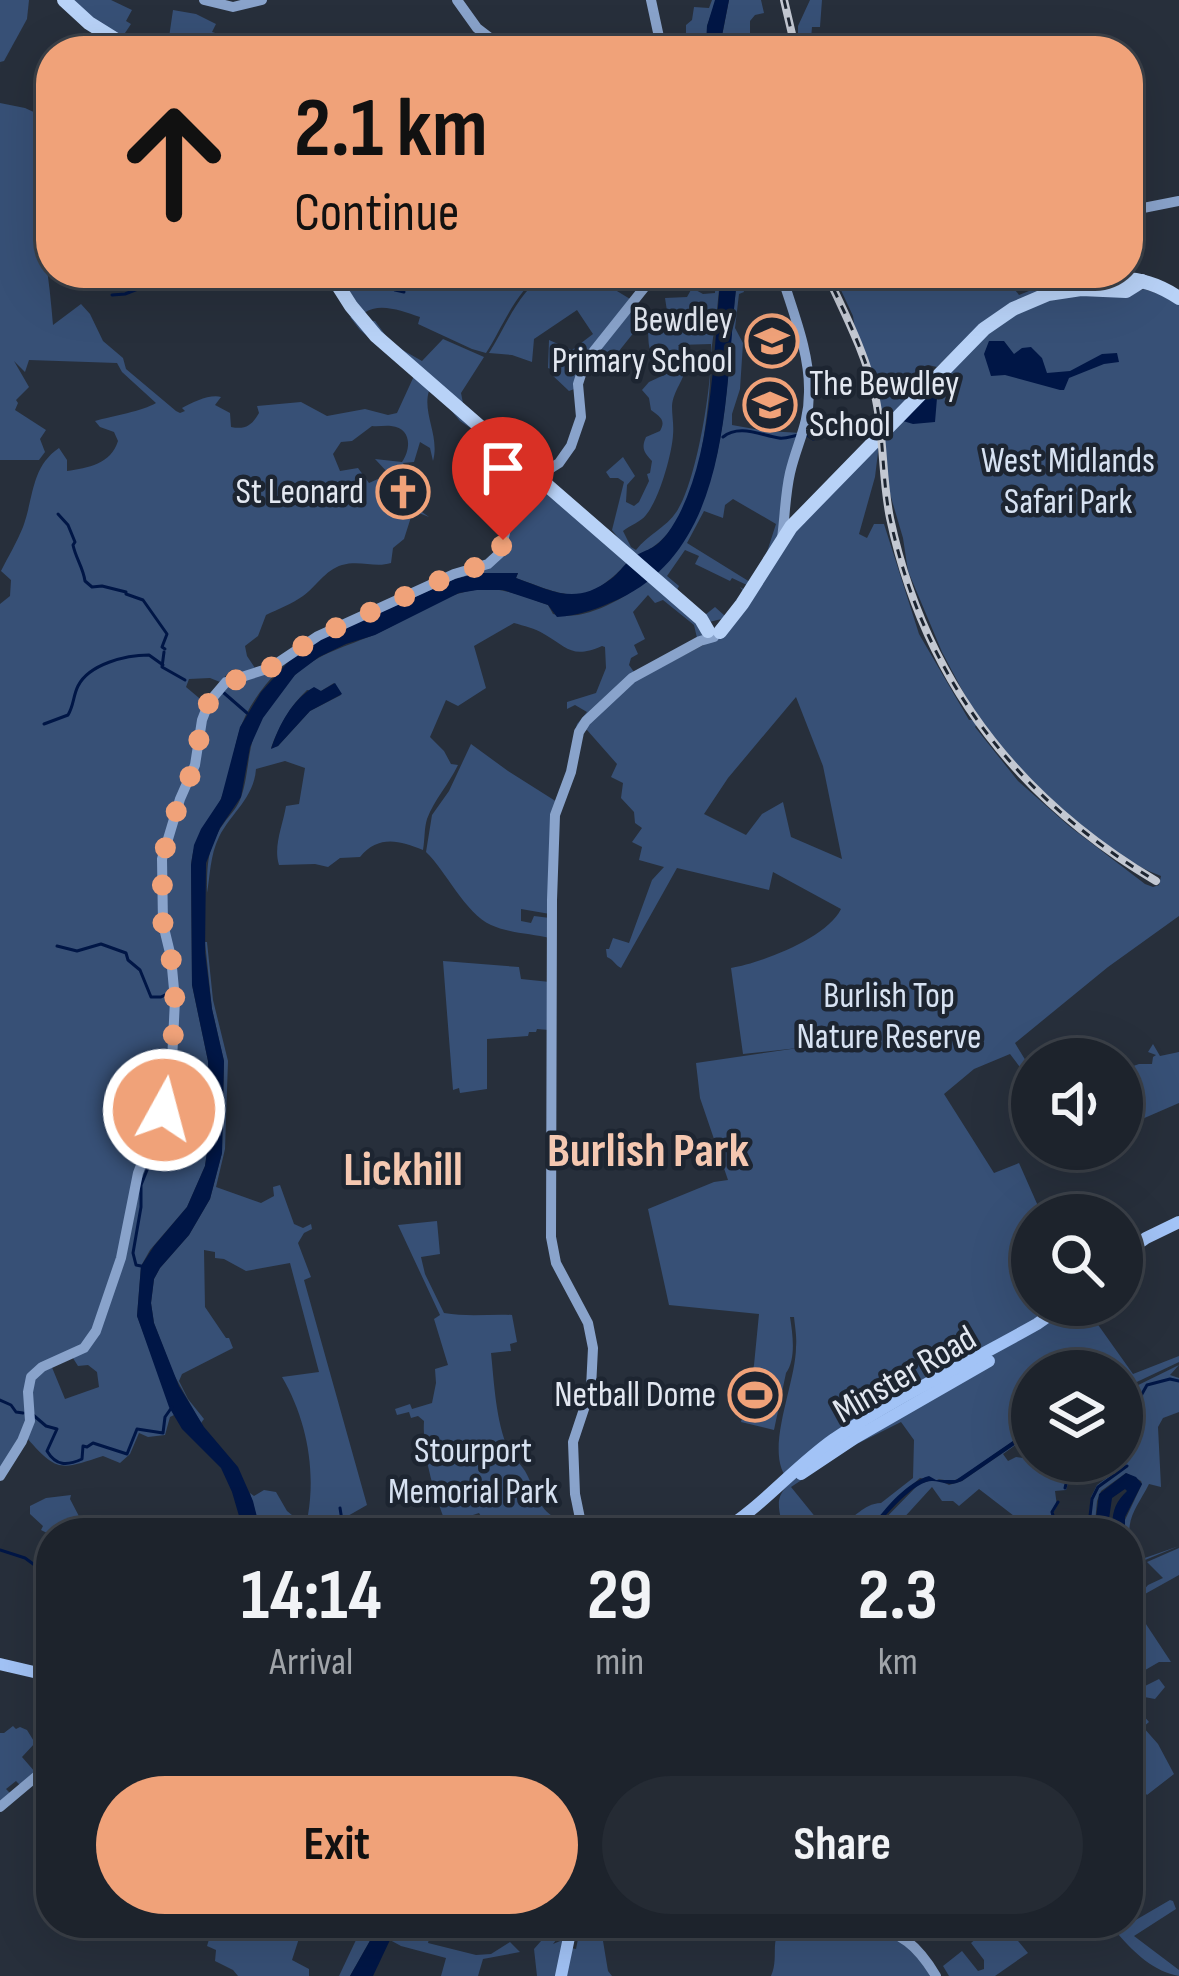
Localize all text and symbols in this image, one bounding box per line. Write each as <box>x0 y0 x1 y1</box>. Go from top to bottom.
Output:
text: 2.1 km <box>294 79 488 180</box>
icon: ahead <box>96 84 252 240</box>
text: Continue <box>294 181 460 246</box>
place label: Bewdley Primary School <box>552 299 733 383</box>
school or university icon: Bewdley Primary School <box>744 313 800 369</box>
place label: The Bewdley School <box>809 363 959 447</box>
school or university icon: The Bewdley School <box>742 377 798 433</box>
pin <box>452 417 554 540</box>
icon: arrive <box>470 435 536 501</box>
park label: West Midlands Safari Park <box>981 440 1155 524</box>
church icon: St Leonard <box>375 464 431 520</box>
place label: St Leonard <box>236 471 364 514</box>
park label: Burlish Top Nature Reserve <box>796 975 982 1059</box>
map controls <box>1011 1038 1143 1482</box>
button: sound <box>1011 1038 1143 1170</box>
position arrow <box>101 1047 227 1173</box>
district label: Burlish Park <box>547 1123 749 1180</box>
district label: Lickhill <box>343 1142 463 1199</box>
button: search <box>1011 1194 1143 1326</box>
street label: Minster Road <box>826 1317 984 1433</box>
button: layers <box>1011 1350 1143 1482</box>
sports icon: Netball Dome <box>727 1367 783 1423</box>
place label: Netball Dome <box>554 1374 716 1417</box>
park label: Stourport Memorial Park <box>388 1430 558 1514</box>
text: 14:14 <box>241 1553 382 1640</box>
text: 29 <box>587 1553 653 1640</box>
text: 2.3 <box>858 1553 938 1640</box>
text: Arrival <box>270 1639 353 1686</box>
text: min <box>595 1639 644 1686</box>
text: km <box>878 1639 918 1686</box>
button: Exit <box>96 1776 578 1914</box>
button: Share <box>602 1776 1083 1914</box>

